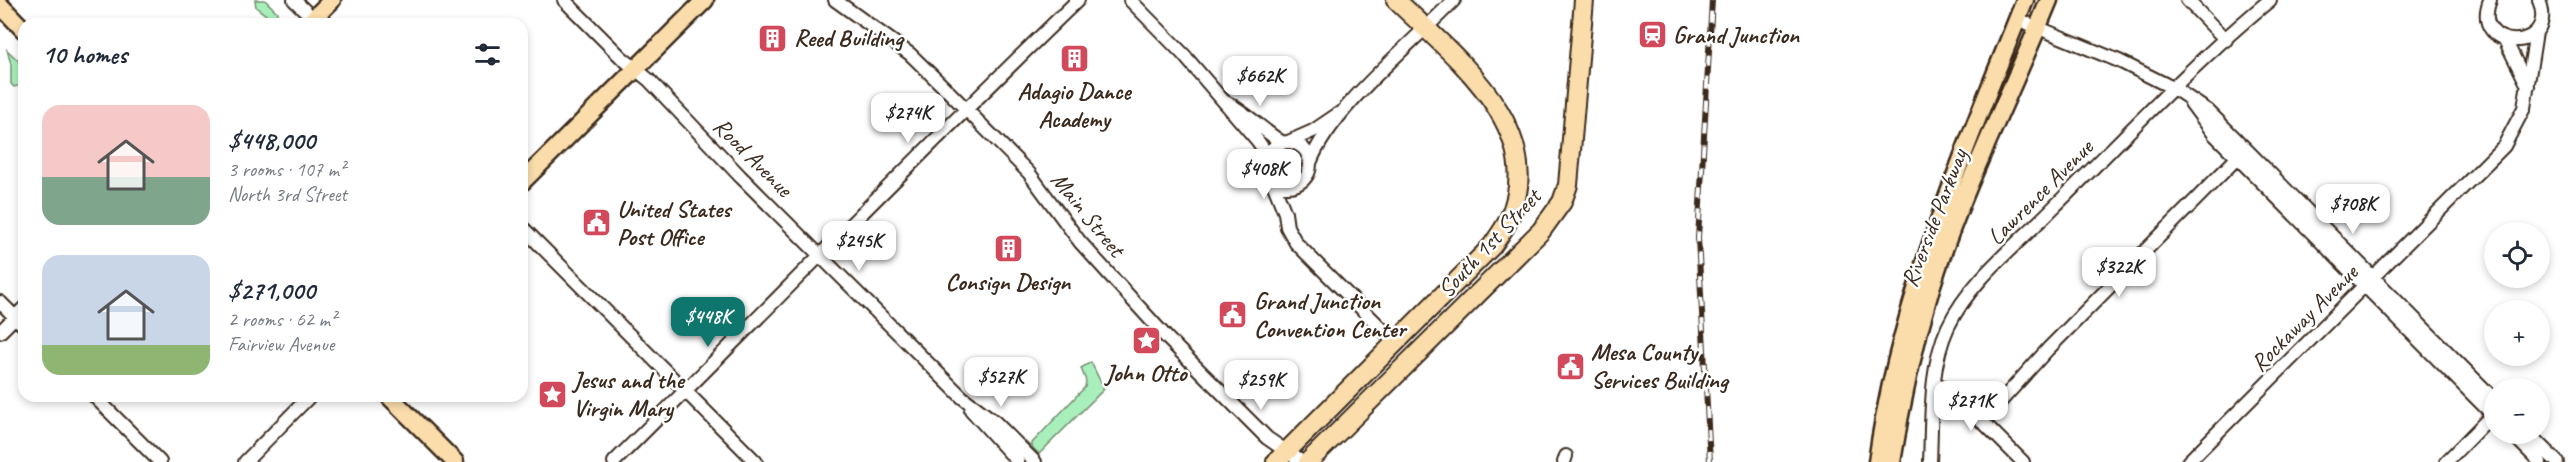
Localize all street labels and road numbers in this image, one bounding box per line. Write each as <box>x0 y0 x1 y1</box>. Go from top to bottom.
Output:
street label: Rood Avenue <box>707 111 801 205</box>
street label: Lawrence Avenue <box>1981 131 2101 251</box>
street label: Riverside Parkway <box>1894 143 1975 291</box>
street label: Main Street <box>1045 165 1133 264</box>
street label: South 1st Street <box>1431 181 1548 304</box>
street label: Rockaway Avenue <box>2244 257 2365 378</box>

